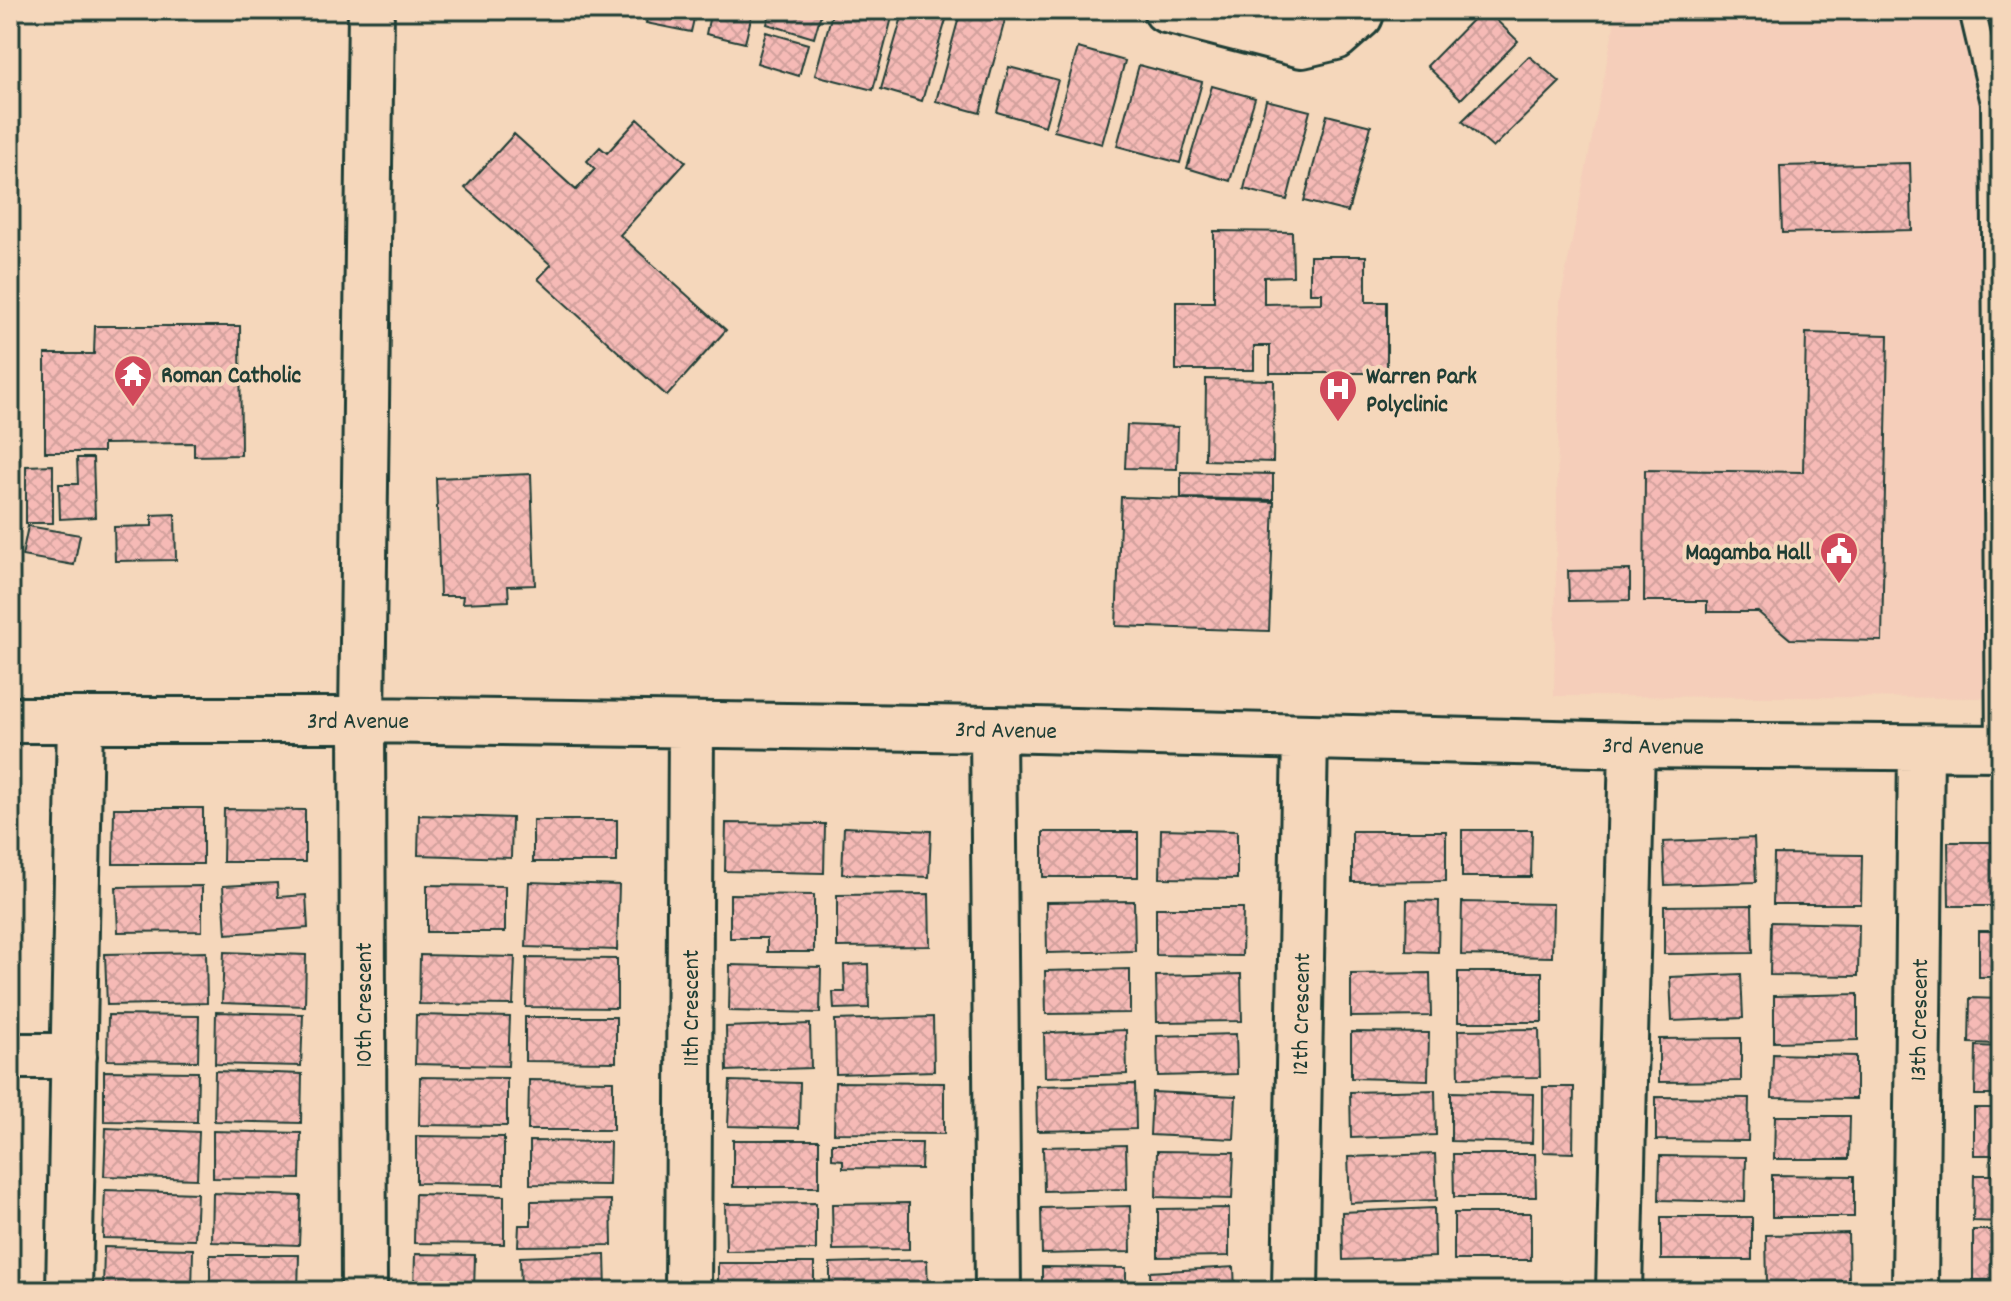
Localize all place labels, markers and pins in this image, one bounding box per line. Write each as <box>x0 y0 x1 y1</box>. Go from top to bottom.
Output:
temple icon: Roman Catholic <box>112 353 154 408</box>
place label: Roman Catholic <box>161 360 301 394</box>
place label: Warren Park Polyclinic <box>1366 361 1477 423</box>
hospital icon: Warren Park Polyclinic <box>1317 368 1359 423</box>
public building icon: Magamba Hall <box>1818 530 1860 585</box>
place label: Magamba Hall <box>1685 537 1811 571</box>

